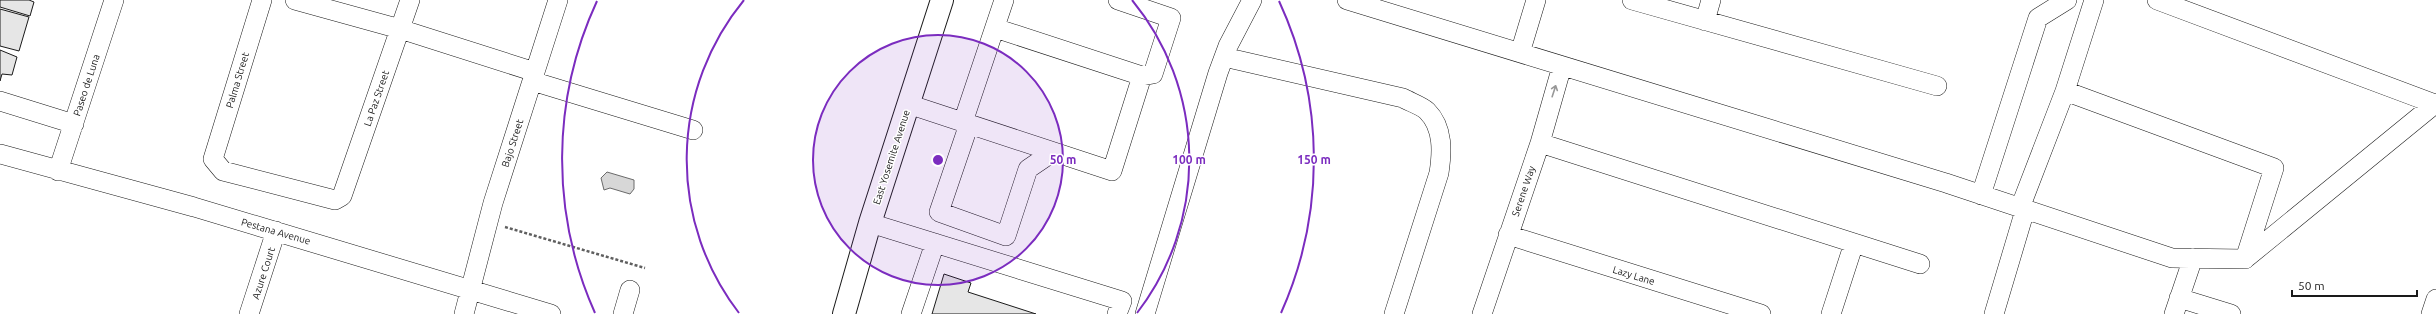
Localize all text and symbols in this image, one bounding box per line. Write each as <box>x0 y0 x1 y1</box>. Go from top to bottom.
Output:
street label: Palma Street <box>224 51 251 109</box>
street label: Paseo de Luna <box>71 53 102 117</box>
street label: La Paz Street <box>362 69 391 128</box>
one-way arrow <box>1551 85 1559 97</box>
street label: East Yosemite Avenue <box>871 108 912 206</box>
street label: Bajo Street <box>500 118 525 169</box>
centre of rings <box>931 153 945 167</box>
text: 50 m <box>1050 153 1076 166</box>
text: 100 m <box>1172 153 1206 166</box>
text: 150 m <box>1297 153 1331 166</box>
street label: Serene Way <box>1510 164 1537 218</box>
street label: Pestana Avenue <box>240 216 312 247</box>
street label: Azure Court <box>250 246 277 301</box>
street label: Lazy Lane <box>1611 264 1656 287</box>
scale bar <box>2292 272 2417 298</box>
text: 50 m <box>2298 279 2325 292</box>

